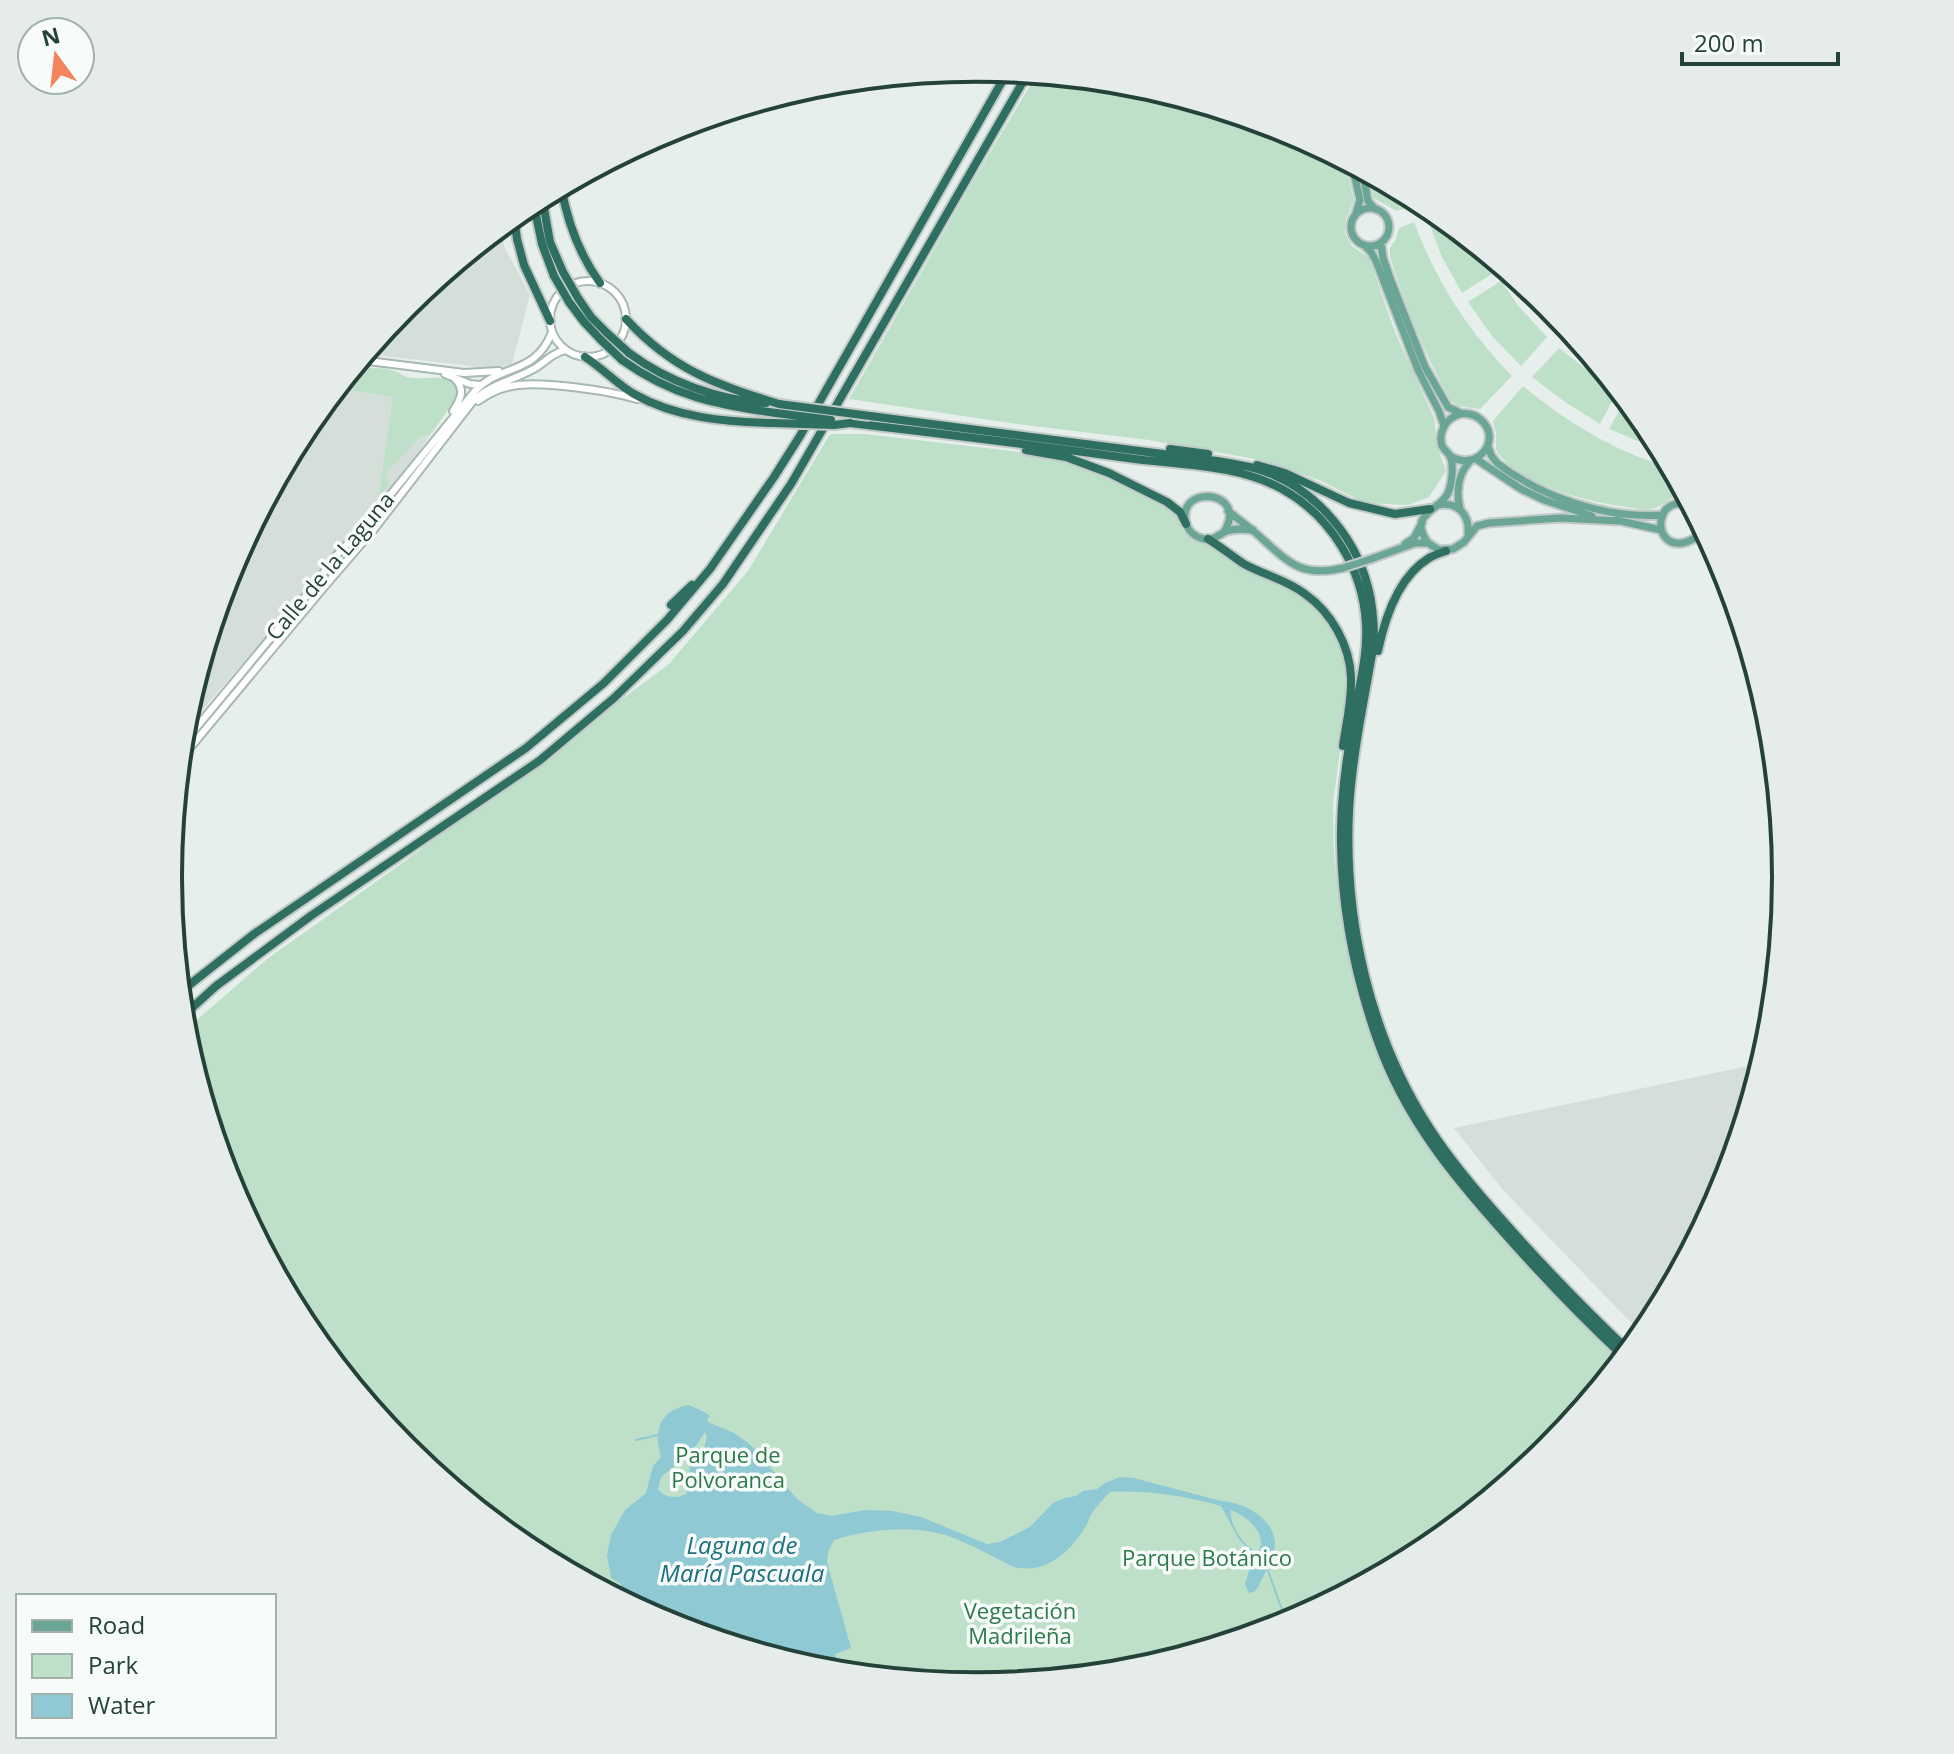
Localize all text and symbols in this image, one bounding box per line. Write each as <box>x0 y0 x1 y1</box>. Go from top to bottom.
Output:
north arrow <box>16 16 96 96</box>
scale bar <box>1682 16 1838 66</box>
text: N <box>38 19 63 53</box>
text: 200 m <box>1694 26 1764 59</box>
street label: Calle de la Laguna <box>258 485 400 646</box>
park label: Parque de Polvoranca <box>671 1439 785 1494</box>
water label: Laguna de María Pascuala <box>660 1528 825 1589</box>
park label: Parque Botánico <box>1122 1542 1292 1572</box>
legend <box>16 1594 276 1738</box>
park label: Vegetación Madrileña <box>964 1595 1076 1650</box>
text: Road <box>88 1608 145 1641</box>
text: Park <box>88 1648 139 1681</box>
text: Water <box>88 1688 156 1721</box>

